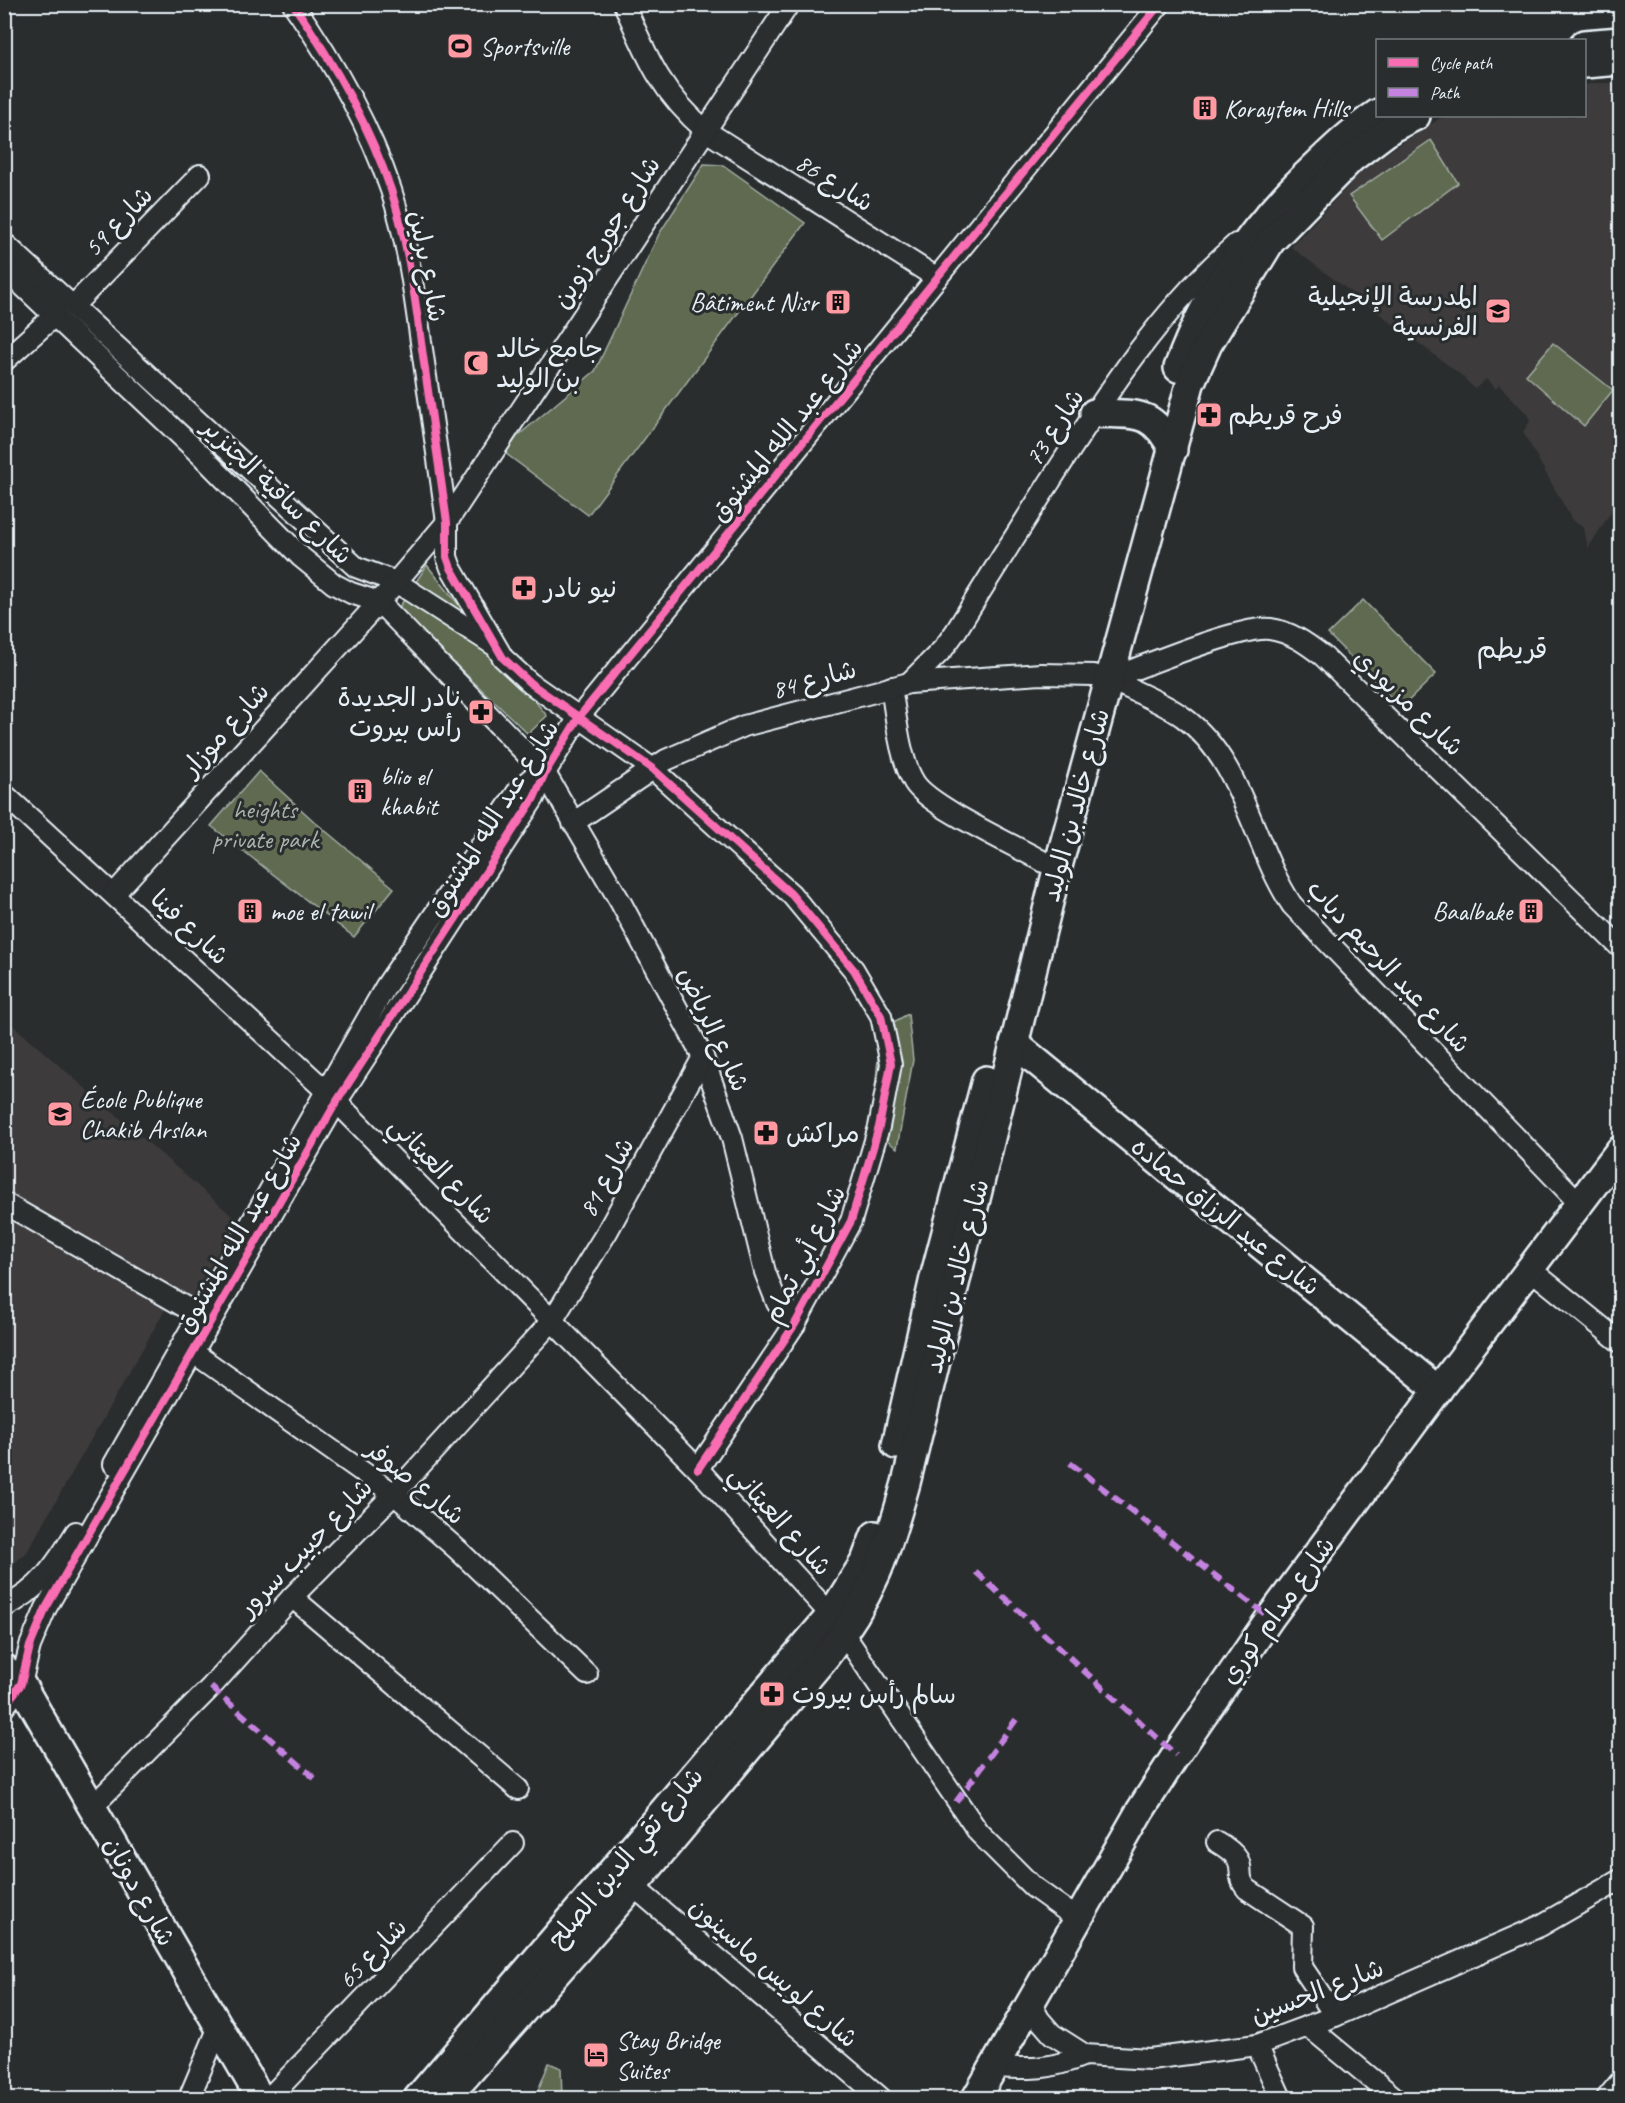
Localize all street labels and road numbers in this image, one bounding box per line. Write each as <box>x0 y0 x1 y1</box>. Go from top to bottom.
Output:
street label: شارع 86 <box>789 146 880 220</box>
street label: شارع جورج زوين <box>545 150 669 315</box>
street label: شارع 59 <box>77 179 161 264</box>
street label: شارع برلين <box>400 207 454 325</box>
street label: شارع عبد الله المشنوق <box>702 332 871 529</box>
street label: شارع 73 <box>1017 382 1093 473</box>
street label: شارع ساقية الجنزير <box>193 410 360 572</box>
street label: شارع مزبودي <box>1345 642 1471 765</box>
street label: شارع 84 <box>768 652 860 708</box>
street label: شارع موزار <box>173 675 277 786</box>
street label: شارع خالد بن الوليد <box>1034 705 1118 906</box>
street label: شارع عبد الله المشنوق <box>419 714 567 923</box>
street label: شارع عبد الرحيم دياب <box>1297 873 1478 1062</box>
street label: شارع فينا <box>143 883 236 973</box>
street label: شارع الرياض <box>669 961 757 1097</box>
street label: شارع العيتاني <box>377 1109 502 1236</box>
street label: شارع عبد الله المشنوق <box>168 1127 310 1340</box>
street label: شارع عبد الرزاق حماده <box>1124 1130 1327 1304</box>
street label: شارع 81 <box>571 1132 643 1223</box>
street label: شارع خالد بن الوليد <box>916 1176 998 1377</box>
street label: شارع أبي تمام <box>756 1180 859 1332</box>
street label: شارع صوفر <box>358 1432 472 1533</box>
street label: شارع العيتاني <box>718 1458 839 1587</box>
street label: شارع حبيب سرور <box>230 1471 380 1626</box>
street label: شارع مدام كوري <box>1213 1530 1345 1693</box>
street label: شارع تقي الدين الصلح <box>540 1760 715 1958</box>
street label: شارع دونان <box>95 1831 183 1952</box>
street label: شارع لويس ماسينون <box>682 1890 865 2056</box>
street label: شارع 65 <box>331 1911 415 1996</box>
street label: شارع الحسين <box>1246 1951 1389 2033</box>

